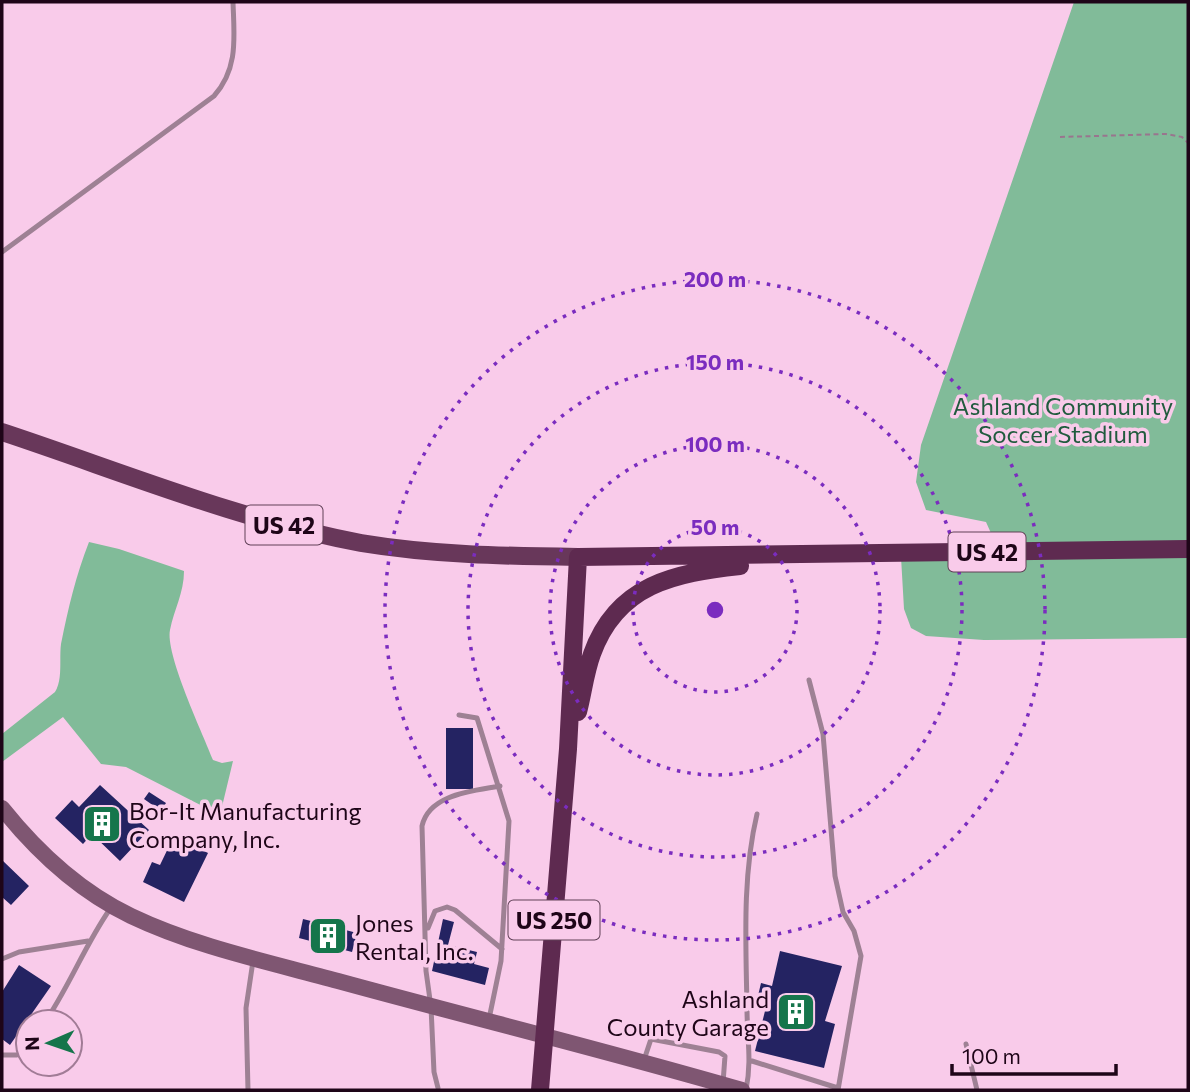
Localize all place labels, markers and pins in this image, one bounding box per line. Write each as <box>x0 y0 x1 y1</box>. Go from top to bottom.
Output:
centre of rings <box>703 598 727 622</box>
place label: Bor-It Manufacturing Company, Inc. <box>129 796 362 853</box>
building icon: Bor-It Manufacturing Company, Inc. <box>81 803 123 845</box>
place label: Jones Rental, Inc. <box>355 908 473 965</box>
building icon: Jones Rental, Inc. <box>307 915 349 957</box>
place label: Ashland County Garage <box>607 984 769 1041</box>
building icon: Ashland County Garage <box>775 991 817 1033</box>

